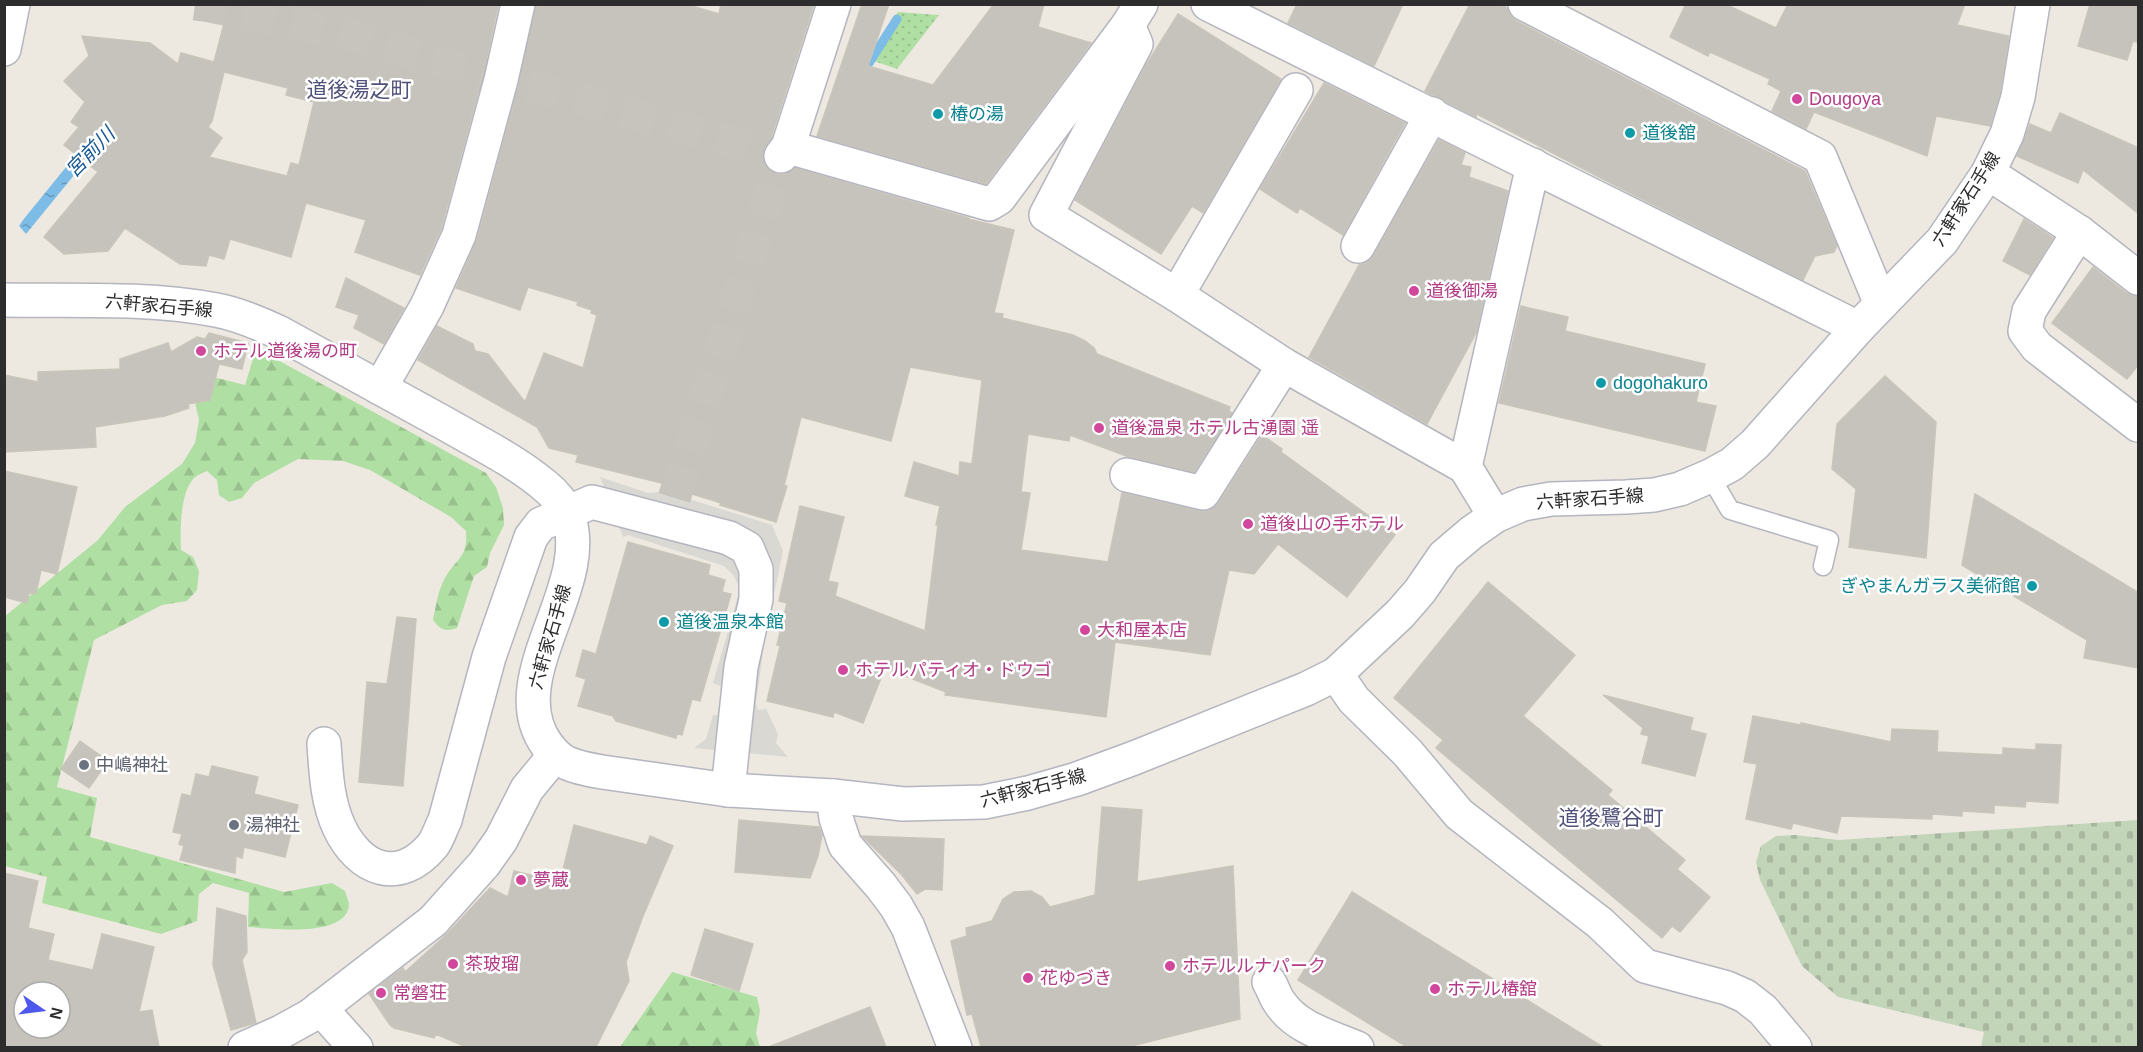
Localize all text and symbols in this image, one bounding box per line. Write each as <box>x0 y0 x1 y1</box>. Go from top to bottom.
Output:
district label: 道後湯之町 <box>307 78 412 101</box>
place label: Dougoya <box>1809 89 1882 109</box>
marker: Dougoya <box>1790 92 1804 106</box>
place label: 椿の湯 <box>950 104 1004 124</box>
marker: 椿の湯 <box>931 107 945 121</box>
water label: 宮前川 <box>61 121 120 181</box>
place label: 道後舘 <box>1642 123 1696 143</box>
marker: 道後舘 <box>1623 126 1637 140</box>
street label: 六軒家石手線 <box>1928 148 2004 250</box>
place label: 道後御湯 <box>1426 281 1498 301</box>
marker: 道後御湯 <box>1407 284 1421 298</box>
street label: 六軒家石手線 <box>104 291 214 321</box>
place label: ホテル道後湯の町 <box>213 341 357 361</box>
marker: ホテル道後湯の町 <box>194 344 208 358</box>
place label: dogohakuro <box>1613 373 1708 393</box>
marker: dogohakuro <box>1594 376 1608 390</box>
place label: 道後温泉 ホテル古湧園 遥 <box>1111 418 1319 438</box>
marker: 道後温泉 ホテル古湧園 遥 <box>1092 421 1106 435</box>
street label: 六軒家石手線 <box>1535 485 1645 513</box>
place label: 道後山の手ホテル <box>1260 514 1404 534</box>
marker: 道後山の手ホテル <box>1241 517 1255 531</box>
place label: ぎやまんガラス美術館 <box>1840 576 2020 596</box>
marker: ぎやまんガラス美術館 <box>2025 579 2039 593</box>
street label: 六軒家石手線 <box>526 582 574 692</box>
place label: 道後温泉本館 <box>676 612 784 632</box>
marker: 道後温泉本館 <box>657 615 671 629</box>
place label: 大和屋本店 <box>1097 620 1187 640</box>
marker: 大和屋本店 <box>1078 623 1092 637</box>
place label: ホテルパティオ・ドウゴ <box>855 660 1052 680</box>
marker: ホテルパティオ・ドウゴ <box>836 663 850 677</box>
place label: 中嶋神社 <box>96 755 168 775</box>
marker: 中嶋神社 <box>77 758 91 772</box>
street label: 六軒家石手線 <box>978 765 1088 811</box>
district label: 道後鷺谷町 <box>1559 806 1664 829</box>
place label: 湯神社 <box>246 815 300 835</box>
marker: 湯神社 <box>227 818 241 832</box>
place label: 夢蔵 <box>533 870 569 890</box>
marker: 夢蔵 <box>514 873 528 887</box>
place label: 茶玻瑠 <box>465 954 519 974</box>
place label: ホテルルナパーク <box>1182 956 1326 976</box>
marker: 茶玻瑠 <box>446 957 460 971</box>
marker: ホテルルナパーク <box>1163 959 1177 973</box>
place label: 花ゆづき <box>1040 968 1112 988</box>
marker: 花ゆづき <box>1021 971 1035 985</box>
place label: ホテル椿舘 <box>1447 979 1537 999</box>
north arrow <box>12 980 72 1040</box>
marker: ホテル椿舘 <box>1428 982 1442 996</box>
place label: 常磐荘 <box>393 983 447 1003</box>
marker: 常磐荘 <box>374 986 388 1000</box>
text: N <box>46 1006 66 1021</box>

